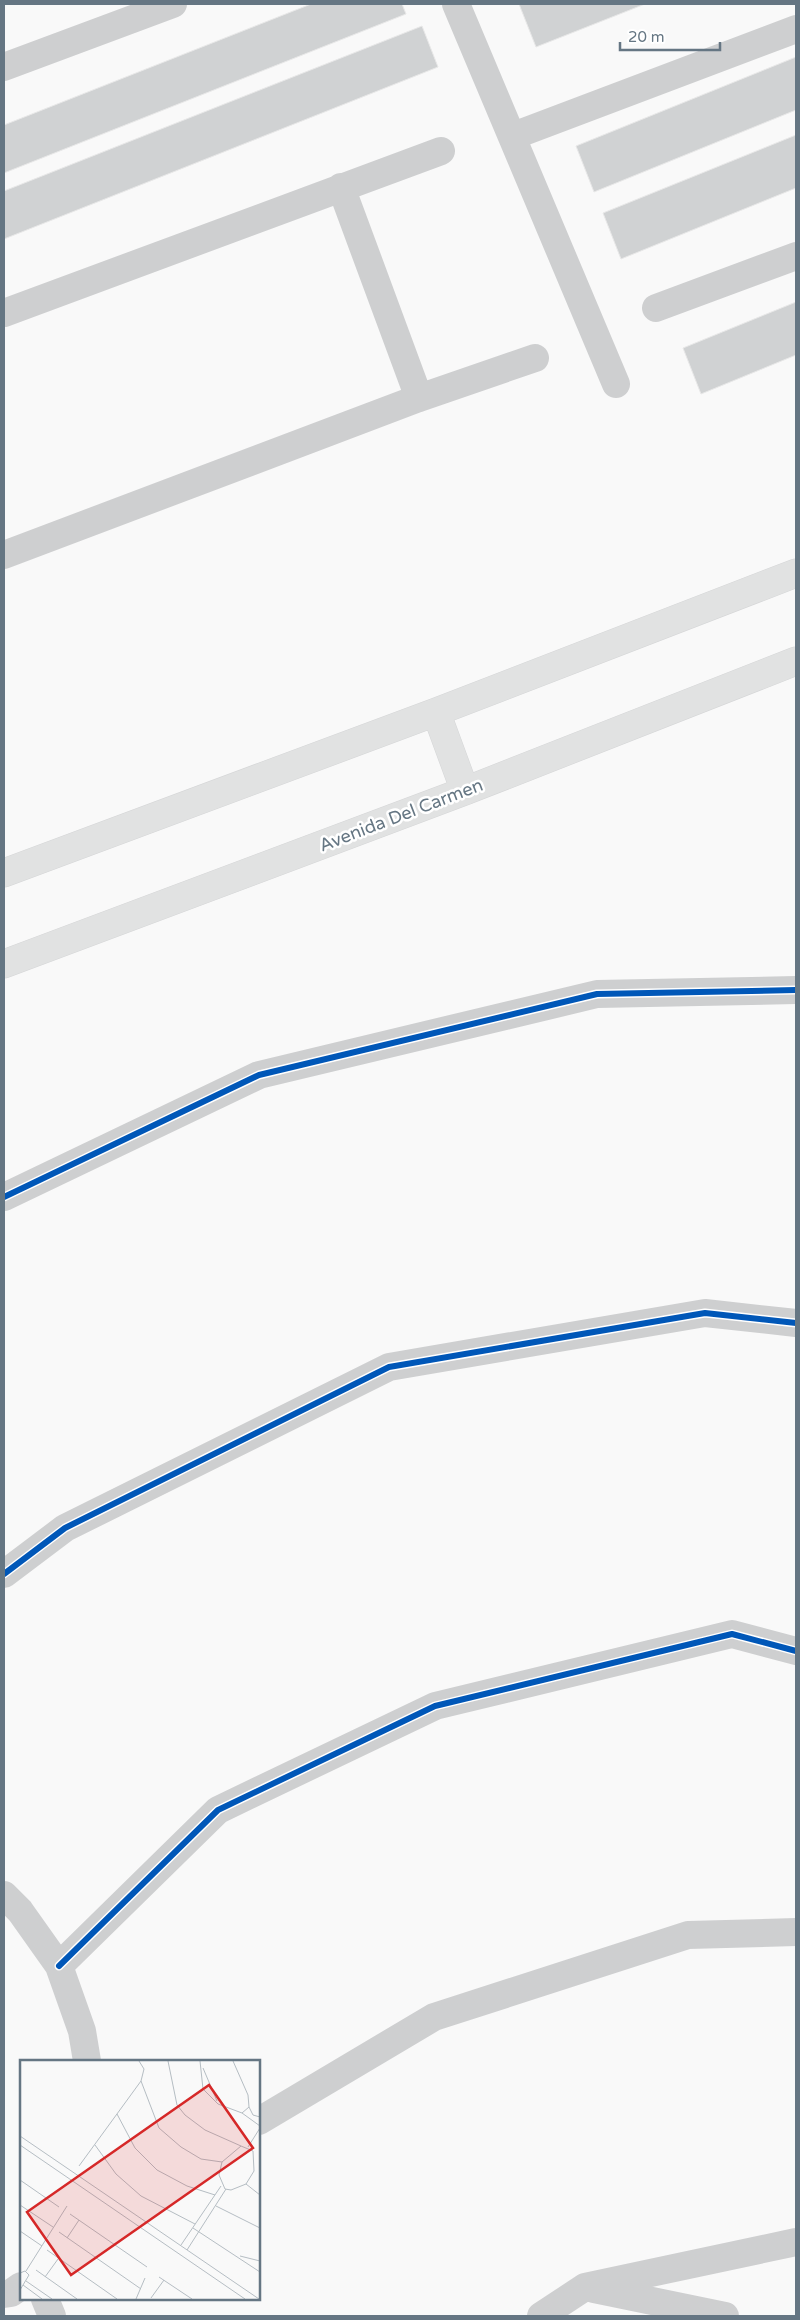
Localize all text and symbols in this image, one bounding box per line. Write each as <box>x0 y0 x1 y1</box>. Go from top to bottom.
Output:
scale bar <box>620 20 720 52</box>
text: 20 m <box>628 28 665 46</box>
street label: Avenida Del Carmen <box>316 774 486 856</box>
inset map <box>20 2060 260 2300</box>

